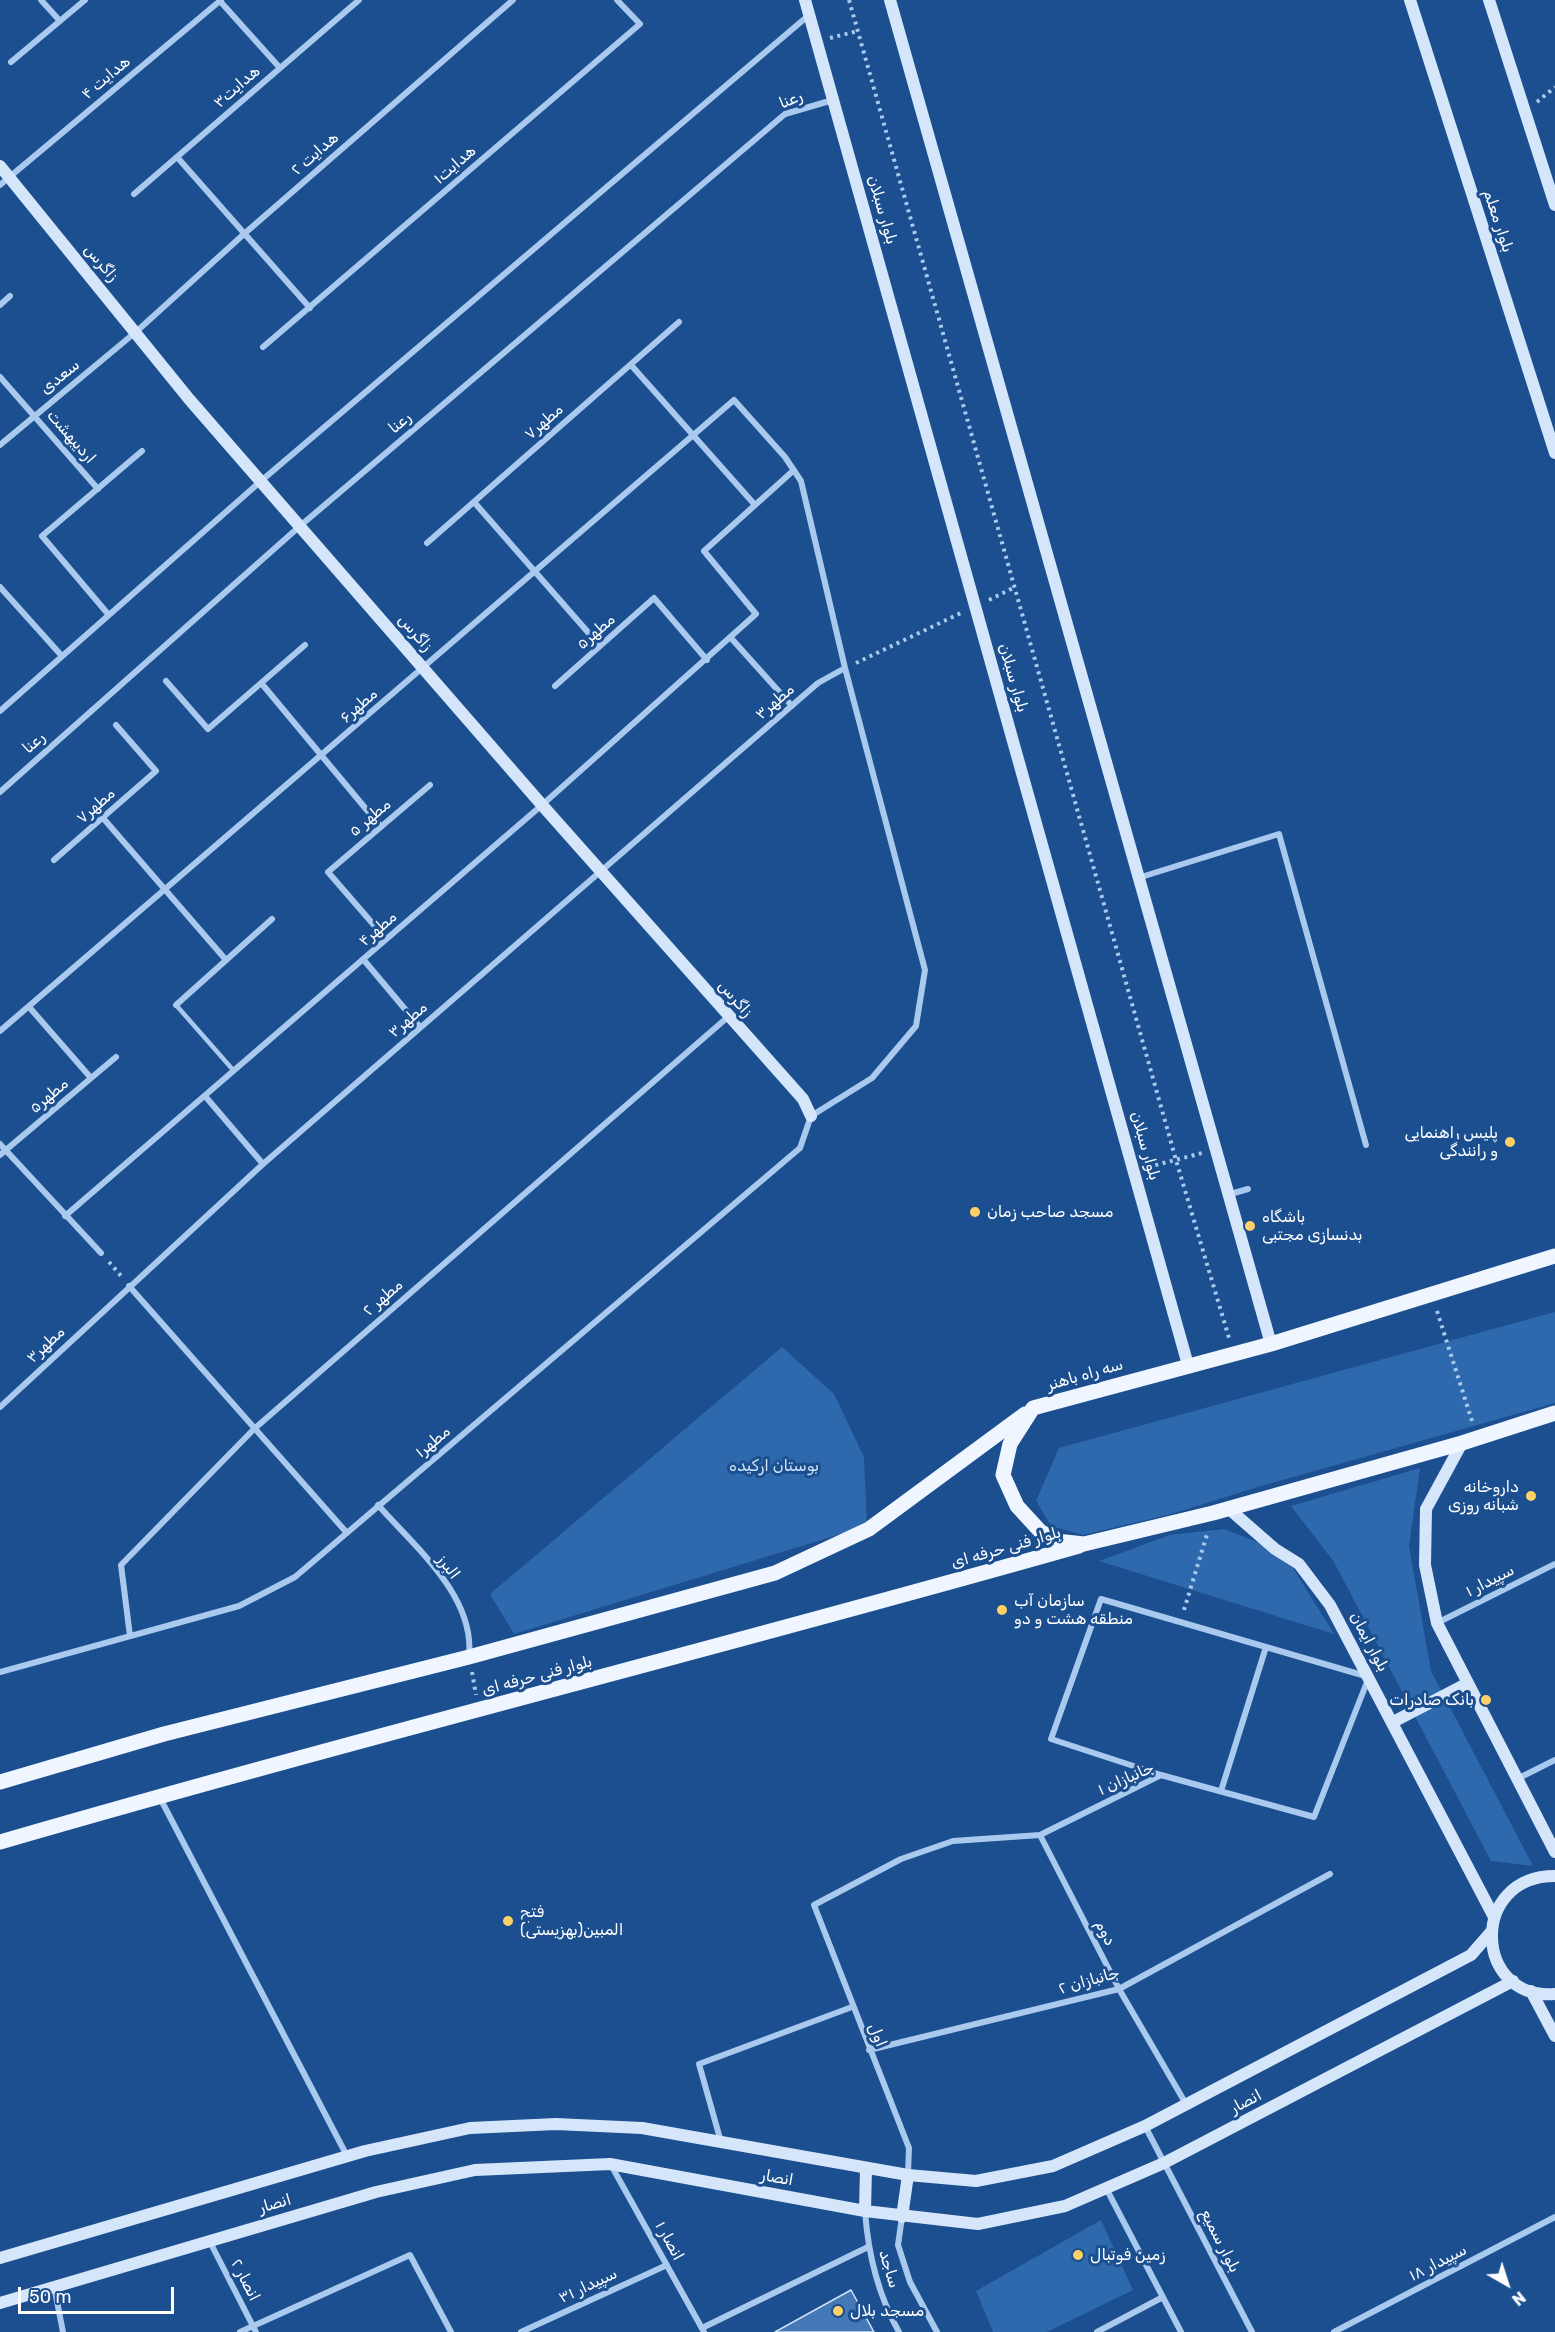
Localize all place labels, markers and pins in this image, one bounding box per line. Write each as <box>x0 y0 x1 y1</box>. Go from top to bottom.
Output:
place label: پلیس راهنمایی و رانندگی <box>1405 1123 1498 1161</box>
marker: پلیس راهنمایی و رانندگی <box>1503 1135 1517 1149</box>
place label: مسجد صاحب زمان <box>987 1202 1113 1222</box>
marker: مسجد صاحب زمان <box>968 1205 982 1219</box>
place label: باشگاه بدنسازی مجتبی <box>1262 1207 1362 1245</box>
marker: باشگاه بدنسازی مجتبی <box>1243 1219 1257 1233</box>
place label: داروخانه شبانه روزی <box>1448 1477 1519 1515</box>
marker: داروخانه شبانه روزی <box>1524 1489 1538 1503</box>
place label: سازمان آب منطقه هشت و دو <box>1014 1591 1133 1629</box>
marker: سازمان آب منطقه هشت و دو <box>995 1603 1009 1617</box>
place label: بانک صادرات <box>1389 1690 1474 1710</box>
marker: بانک صادرات <box>1479 1693 1493 1707</box>
place label: فتح المبین(بهزیستی) <box>520 1902 623 1940</box>
marker: فتح المبین(بهزیستی) <box>501 1914 515 1928</box>
place label: زمین فوتبال <box>1090 2245 1165 2265</box>
marker: زمین فوتبال <box>1071 2248 1085 2262</box>
place label: مسجد بلال <box>850 2301 924 2321</box>
marker: مسجد بلال <box>831 2304 845 2318</box>

